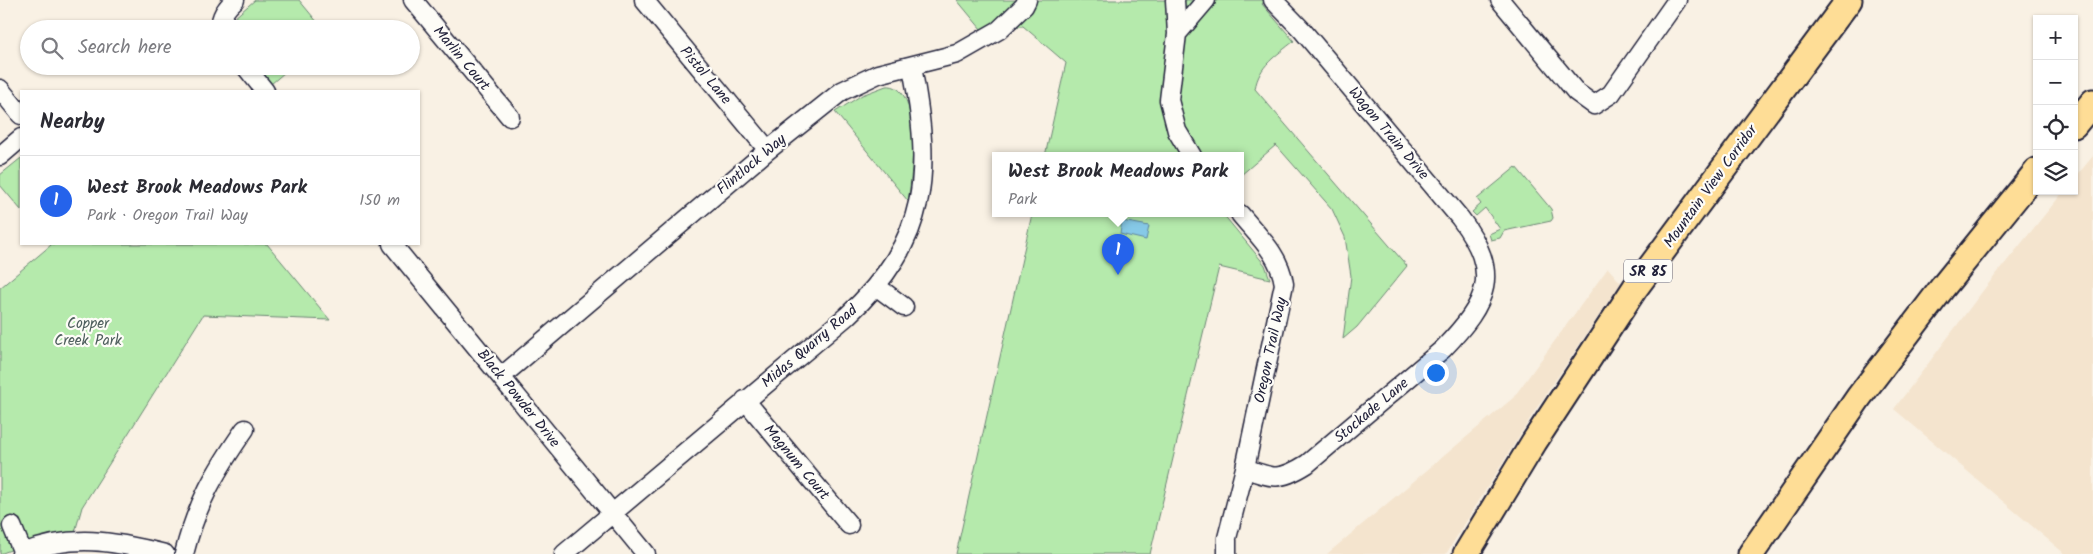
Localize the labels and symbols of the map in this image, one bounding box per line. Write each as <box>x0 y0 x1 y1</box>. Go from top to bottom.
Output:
street label: Marlin Court <box>427 21 496 97</box>
street label: Pistol Lane <box>673 41 737 110</box>
street label: Wagon Train Drive <box>1342 82 1435 186</box>
street label: Mountain View Corridor <box>1658 119 1764 253</box>
street label: Flintlock Way <box>711 128 793 201</box>
pin: 1 <box>1102 234 1134 275</box>
road number: SR 85 <box>1624 260 1672 282</box>
street label: Oregon Trail Way <box>1248 294 1294 405</box>
street label: Midas Quarry Road <box>756 299 863 394</box>
park label: Copper Creek Park <box>54 312 123 353</box>
street label: Black Powder Drive <box>471 344 566 454</box>
your location <box>1423 360 1449 386</box>
street label: Stockade Lane <box>1329 372 1415 449</box>
street label: Magnum Court <box>757 419 835 506</box>

